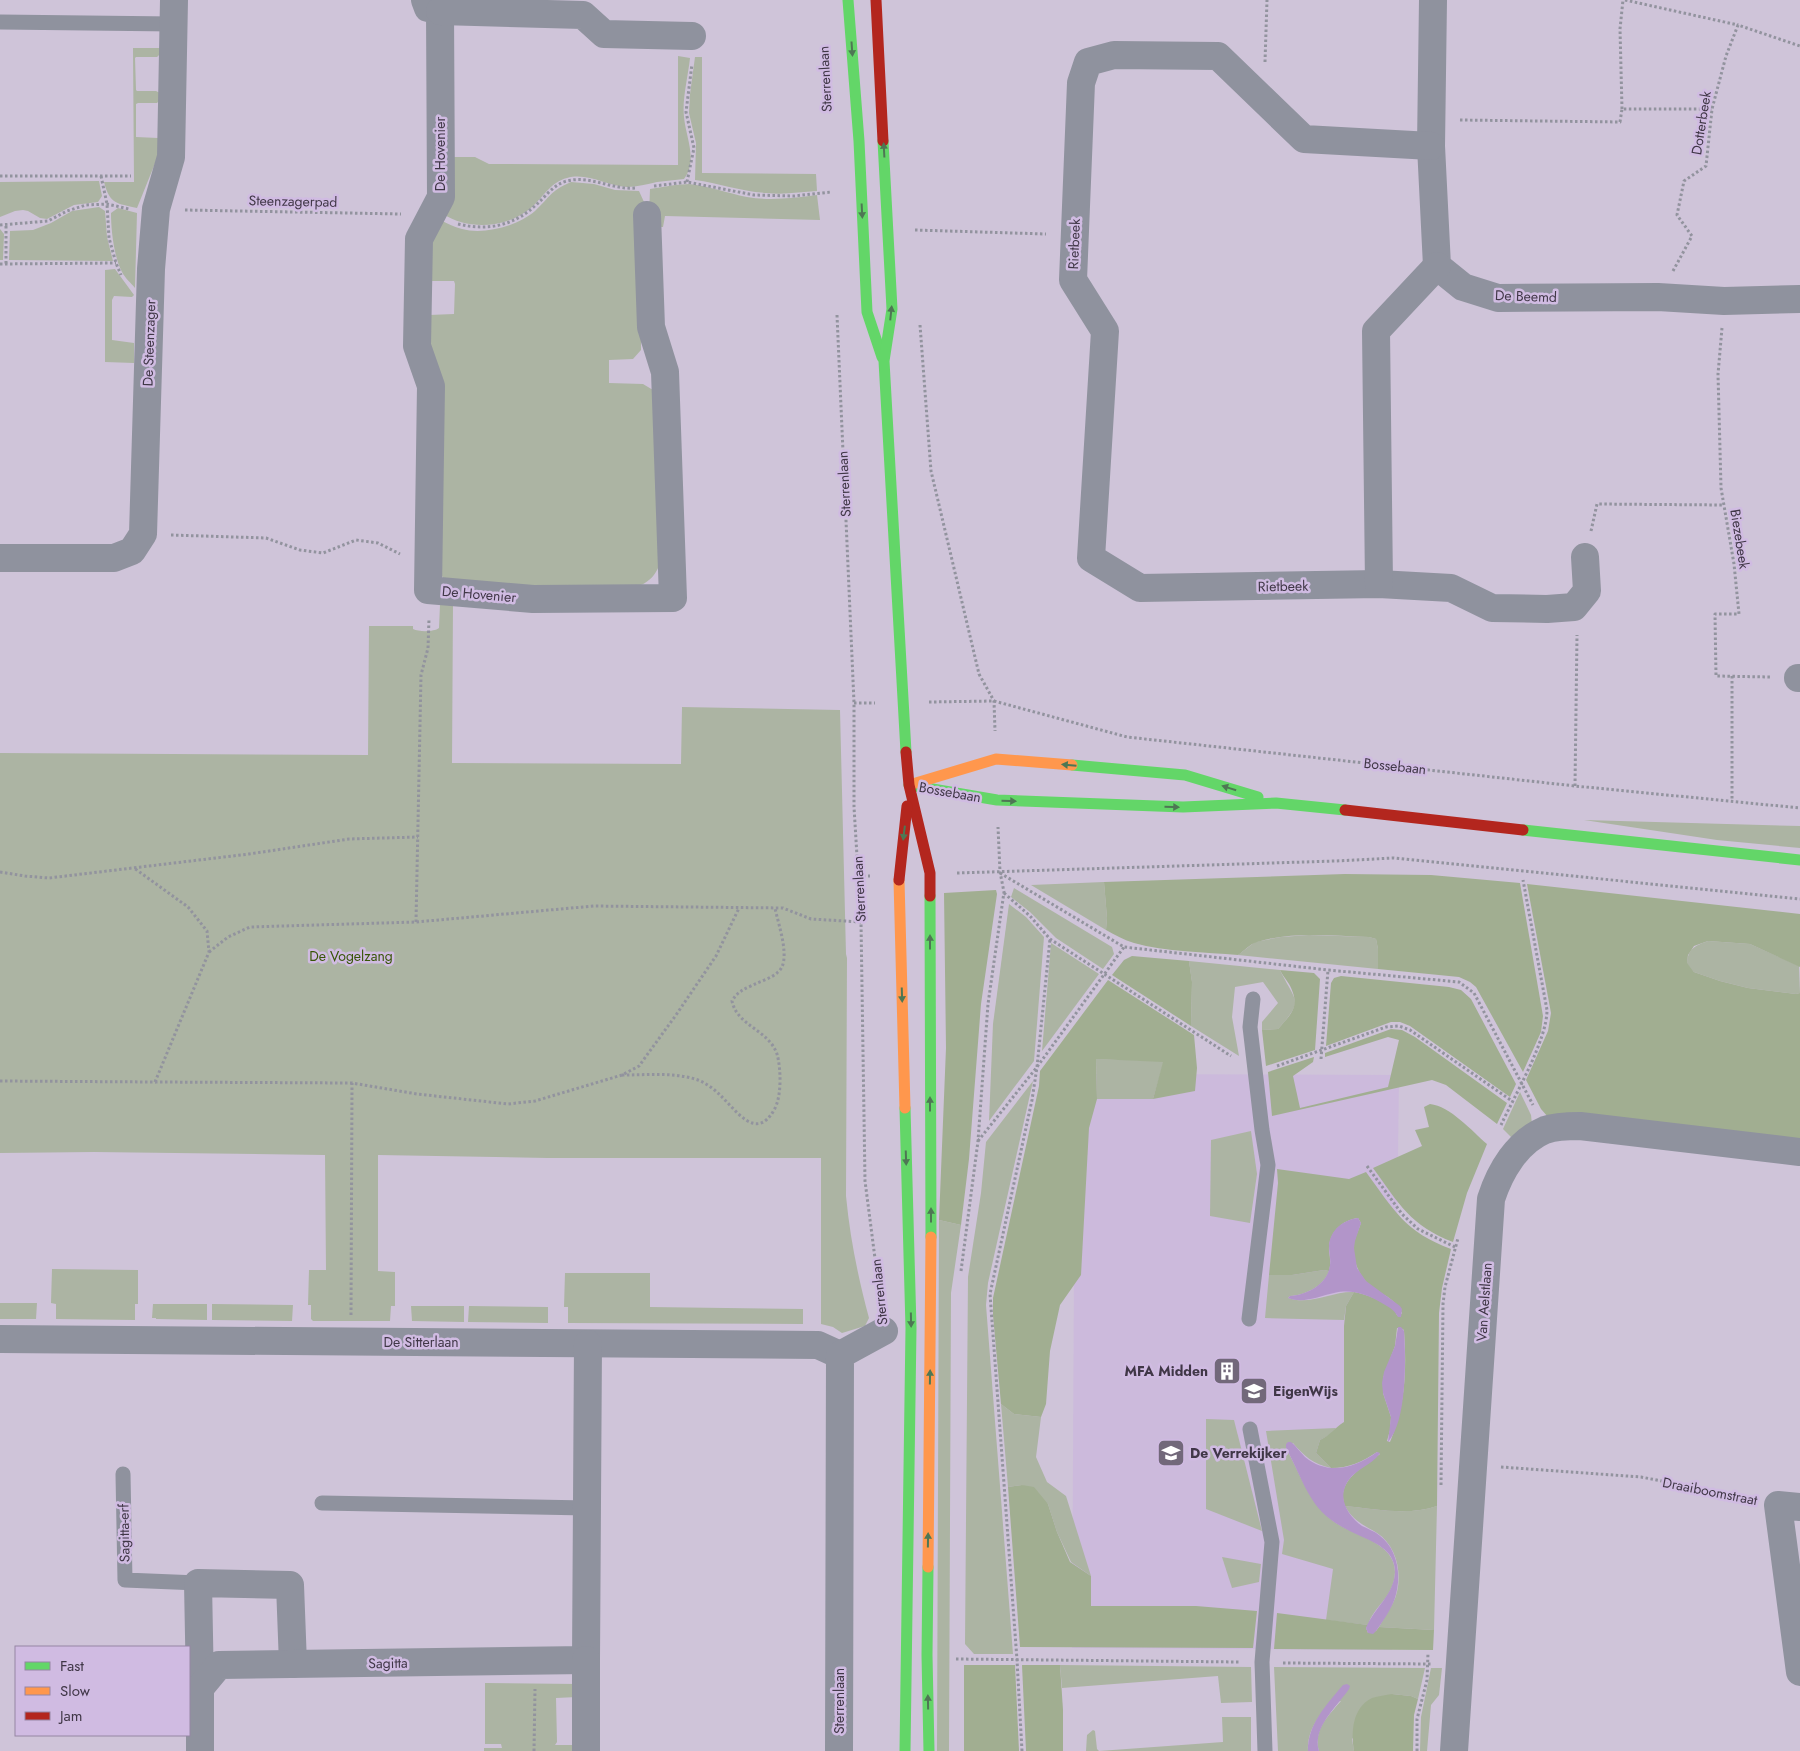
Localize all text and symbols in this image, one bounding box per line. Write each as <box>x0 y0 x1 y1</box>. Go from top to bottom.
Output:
one-way arrow <box>848 41 856 57</box>
street label: Sterrenlaan <box>813 45 837 113</box>
street label: Dotterbeek <box>1686 89 1716 156</box>
street label: De Hovenier <box>430 117 450 191</box>
one-way arrow <box>879 142 887 158</box>
street label: Steenzagerpad <box>248 190 338 212</box>
one-way arrow <box>858 203 866 219</box>
street label: Rietbeek <box>1063 218 1085 270</box>
street label: De Beemd <box>1495 285 1557 307</box>
street label: De Steenzager <box>137 299 161 387</box>
one-way arrow <box>887 304 895 320</box>
street label: Sterrenlaan <box>832 450 856 518</box>
street label: Biezebeek <box>1725 508 1755 571</box>
street label: Rietbeek <box>1258 576 1309 596</box>
street label: De Hovenier <box>441 581 517 607</box>
street label: Bossebaan <box>1363 753 1427 779</box>
one-way arrow <box>1061 761 1077 769</box>
street label: Bossebaan <box>917 777 983 807</box>
one-way arrow <box>1221 784 1236 792</box>
one-way arrow <box>1002 797 1018 805</box>
one-way arrow <box>1164 803 1180 811</box>
one-way arrow <box>900 825 908 841</box>
street label: Sterrenlaan <box>847 855 871 923</box>
one-way arrow <box>926 934 934 950</box>
park label: De Vogelzang <box>309 946 393 966</box>
one-way arrow <box>898 988 906 1004</box>
one-way arrow <box>926 1096 934 1112</box>
one-way arrow <box>903 1150 911 1166</box>
one-way arrow <box>927 1207 935 1223</box>
street label: Sterrenlaan <box>866 1258 892 1326</box>
street label: Van Aelstlaan <box>1471 1262 1497 1342</box>
one-way arrow <box>907 1312 915 1328</box>
street label: De Sitterlaan <box>383 1332 459 1352</box>
building icon: MFA Midden <box>1212 1356 1242 1386</box>
place label: MFA Midden <box>1125 1361 1208 1381</box>
one-way arrow <box>926 1369 934 1385</box>
school or university icon: EigenWijs <box>1239 1376 1269 1406</box>
place label: EigenWijs <box>1273 1381 1338 1401</box>
school or university icon: De Verrekijker <box>1156 1438 1186 1468</box>
place label: De Verrekijker <box>1190 1443 1287 1463</box>
street label: Draaiboomstraat <box>1661 1472 1760 1510</box>
street label: Sagitta-erf <box>113 1503 135 1562</box>
one-way arrow <box>925 1532 933 1548</box>
legend <box>15 1646 190 1736</box>
street label: Sagitta <box>368 1653 408 1673</box>
text: Fast <box>60 1655 84 1677</box>
street label: Sterrenlaan <box>829 1668 849 1734</box>
text: Slow <box>60 1680 91 1702</box>
one-way arrow <box>924 1694 932 1710</box>
text: Jam <box>58 1705 83 1727</box>

